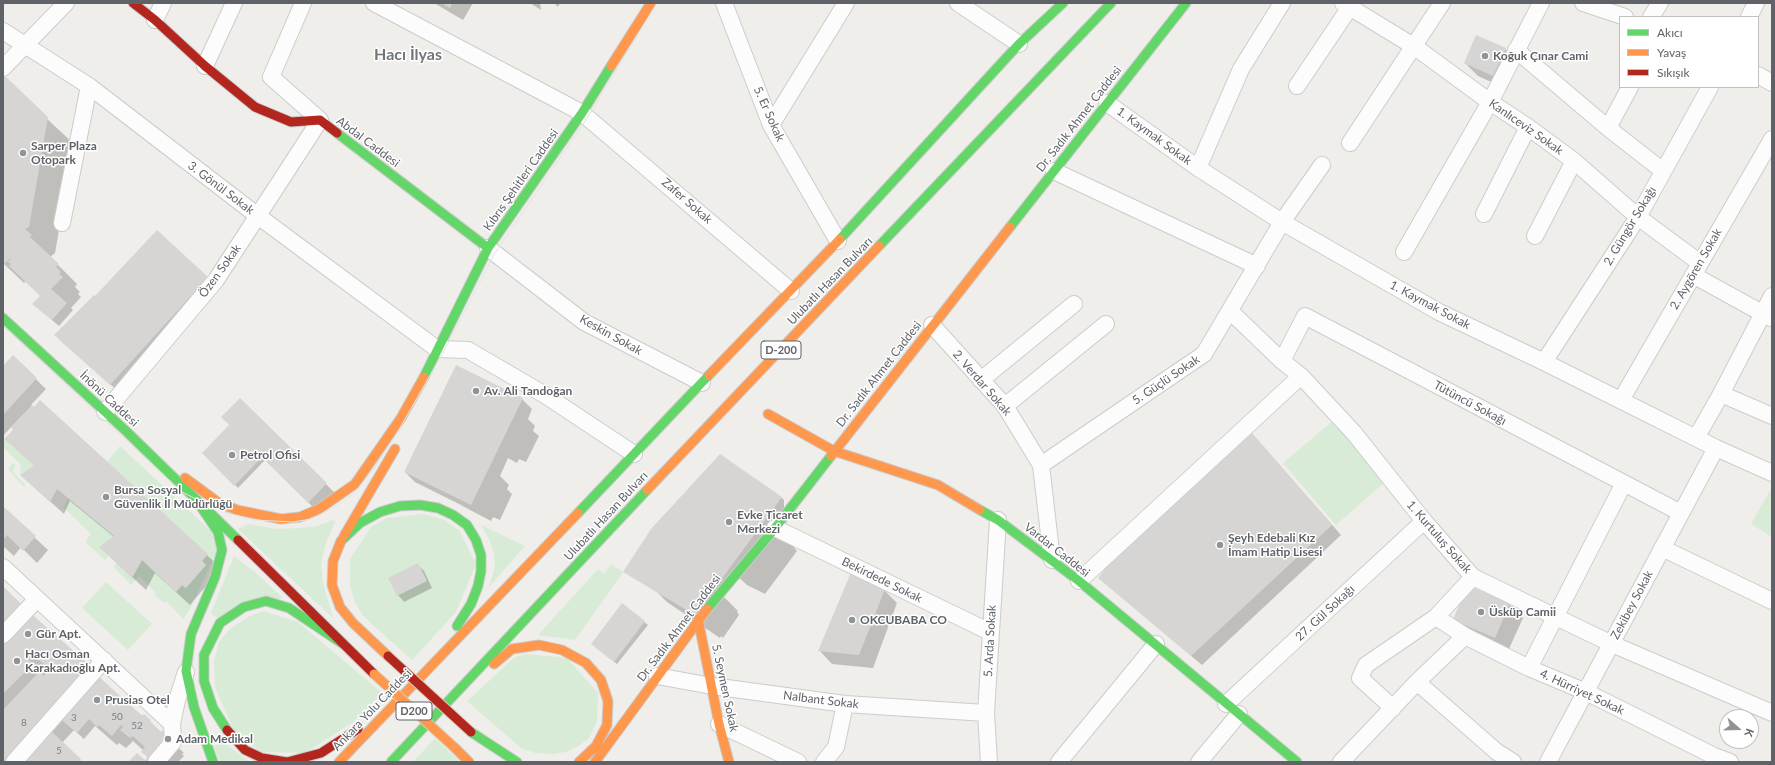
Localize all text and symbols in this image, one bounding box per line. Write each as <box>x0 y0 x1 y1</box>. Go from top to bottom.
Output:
legend <box>1619 16 1759 88</box>
text: Akıcı <box>1657 25 1683 40</box>
district label: Hacı İlyas <box>374 45 442 65</box>
text: Yavaş <box>1657 45 1686 60</box>
place label: Koğuk Çınar Cami <box>1493 49 1588 63</box>
marker: Koğuk Çınar Cami <box>1480 51 1490 61</box>
street label: Dr. Sadık Ahmet Caddesi <box>1033 63 1125 175</box>
text: Sıkışık <box>1657 65 1690 80</box>
street label: 5. Er Sokak <box>751 84 787 144</box>
street label: Kanlıceviz Sokak <box>1486 96 1566 158</box>
street label: 1. Kaymak Sokak <box>1114 104 1194 168</box>
street label: Abdal Caddesi <box>334 114 402 170</box>
street label: Kıbrıs Şehitleri Caddesi <box>480 126 562 234</box>
place label: Sarper Plaza Otopark <box>31 139 97 167</box>
marker: Sarper Plaza Otopark <box>18 148 28 158</box>
street label: 3. Gönül Sokak <box>185 158 257 218</box>
street label: Zafer Sokak <box>659 175 715 227</box>
street label: 2. Güngör Sokağı <box>1601 184 1659 268</box>
street label: 2. Aygören Sokak <box>1667 226 1725 312</box>
street label: Ulubatlı Hasan Bulvarı <box>784 234 876 328</box>
street label: Özen Sokak <box>196 242 244 300</box>
street label: 1. Kaymak Sokak <box>1387 278 1473 332</box>
street label: Keskin Sokak <box>577 312 645 358</box>
street label: Dr. Sadık Ahmet Caddesi <box>833 318 925 430</box>
road number: D-200 <box>761 341 801 359</box>
street label: 2. Verdar Sokak <box>950 347 1014 419</box>
street label: 5. Güçlü Sokak <box>1130 352 1202 408</box>
street label: İnönü Caddesi <box>77 368 141 430</box>
street label: Tütüncü Sokağı <box>1431 378 1509 428</box>
place label: Av. Ali Tandoğan <box>484 384 572 398</box>
marker: Av. Ali Tandoğan <box>471 386 481 396</box>
place label: Petrol Ofisi <box>240 448 300 462</box>
marker: Petrol Ofisi <box>227 450 237 460</box>
street label: Ulubatlı Hasan Bulvarı <box>561 469 651 563</box>
place label: Bursa Sosyal Güvenlik İl Müdürlüğü <box>114 483 232 511</box>
marker: Bursa Sosyal Güvenlik İl Müdürlüğü <box>101 492 111 502</box>
street label: 1. Kurtuluş Sokak <box>1403 498 1475 576</box>
place label: Evke Ticaret Merkezi <box>737 508 803 536</box>
marker: Evke Ticaret Merkezi <box>724 517 734 527</box>
street label: Vardar Caddesi <box>1021 520 1093 580</box>
place label: Şeyh Edebali Kız İmam Hatip Lisesi <box>1228 531 1322 559</box>
marker: Şeyh Edebali Kız İmam Hatip Lisesi <box>1215 540 1225 550</box>
street label: Bekirdede Sokak <box>839 554 925 606</box>
street label: Zekibey Sokak <box>1608 568 1656 642</box>
street label: Dr. Sadık Ahmet Caddesi <box>634 572 724 684</box>
street label: 27. Gül Sokağı <box>1292 582 1358 644</box>
street label: 5. Arda Sokak <box>981 605 999 677</box>
place label: Üsküp Camii <box>1489 605 1556 619</box>
marker: Üsküp Camii <box>1476 607 1486 617</box>
place label: OKCUBABA CO <box>860 613 947 627</box>
marker: OKCUBABA CO <box>847 615 857 625</box>
place label: Gür Apt. <box>36 627 81 641</box>
marker: Gür Apt. <box>23 629 33 639</box>
street label: 5. Seymen Sokak <box>709 643 741 733</box>
place label: Hacı Osman Karakadıoğlu Apt. <box>25 647 120 675</box>
marker: Hacı Osman Karakadıoğlu Apt. <box>12 656 22 666</box>
street label: Ankara Yolu Caddesi <box>329 666 415 754</box>
street label: 4. Hürriyet Sokak <box>1538 666 1626 718</box>
street label: Nalbant Sokak <box>782 688 860 712</box>
place label: Prusias Otel <box>105 693 170 707</box>
marker: Prusias Otel <box>92 695 102 705</box>
road number: D200 <box>396 702 432 720</box>
north arrow <box>1719 709 1759 749</box>
house number: 50 <box>111 711 123 723</box>
house number: 3 <box>71 712 77 724</box>
house number: 8 <box>21 717 27 729</box>
house number: 52 <box>131 720 143 732</box>
text: K <box>1742 727 1757 739</box>
place label: Adam Medikal <box>176 732 253 746</box>
marker: Adam Medikal <box>163 734 173 744</box>
house number: 5 <box>56 745 62 757</box>

